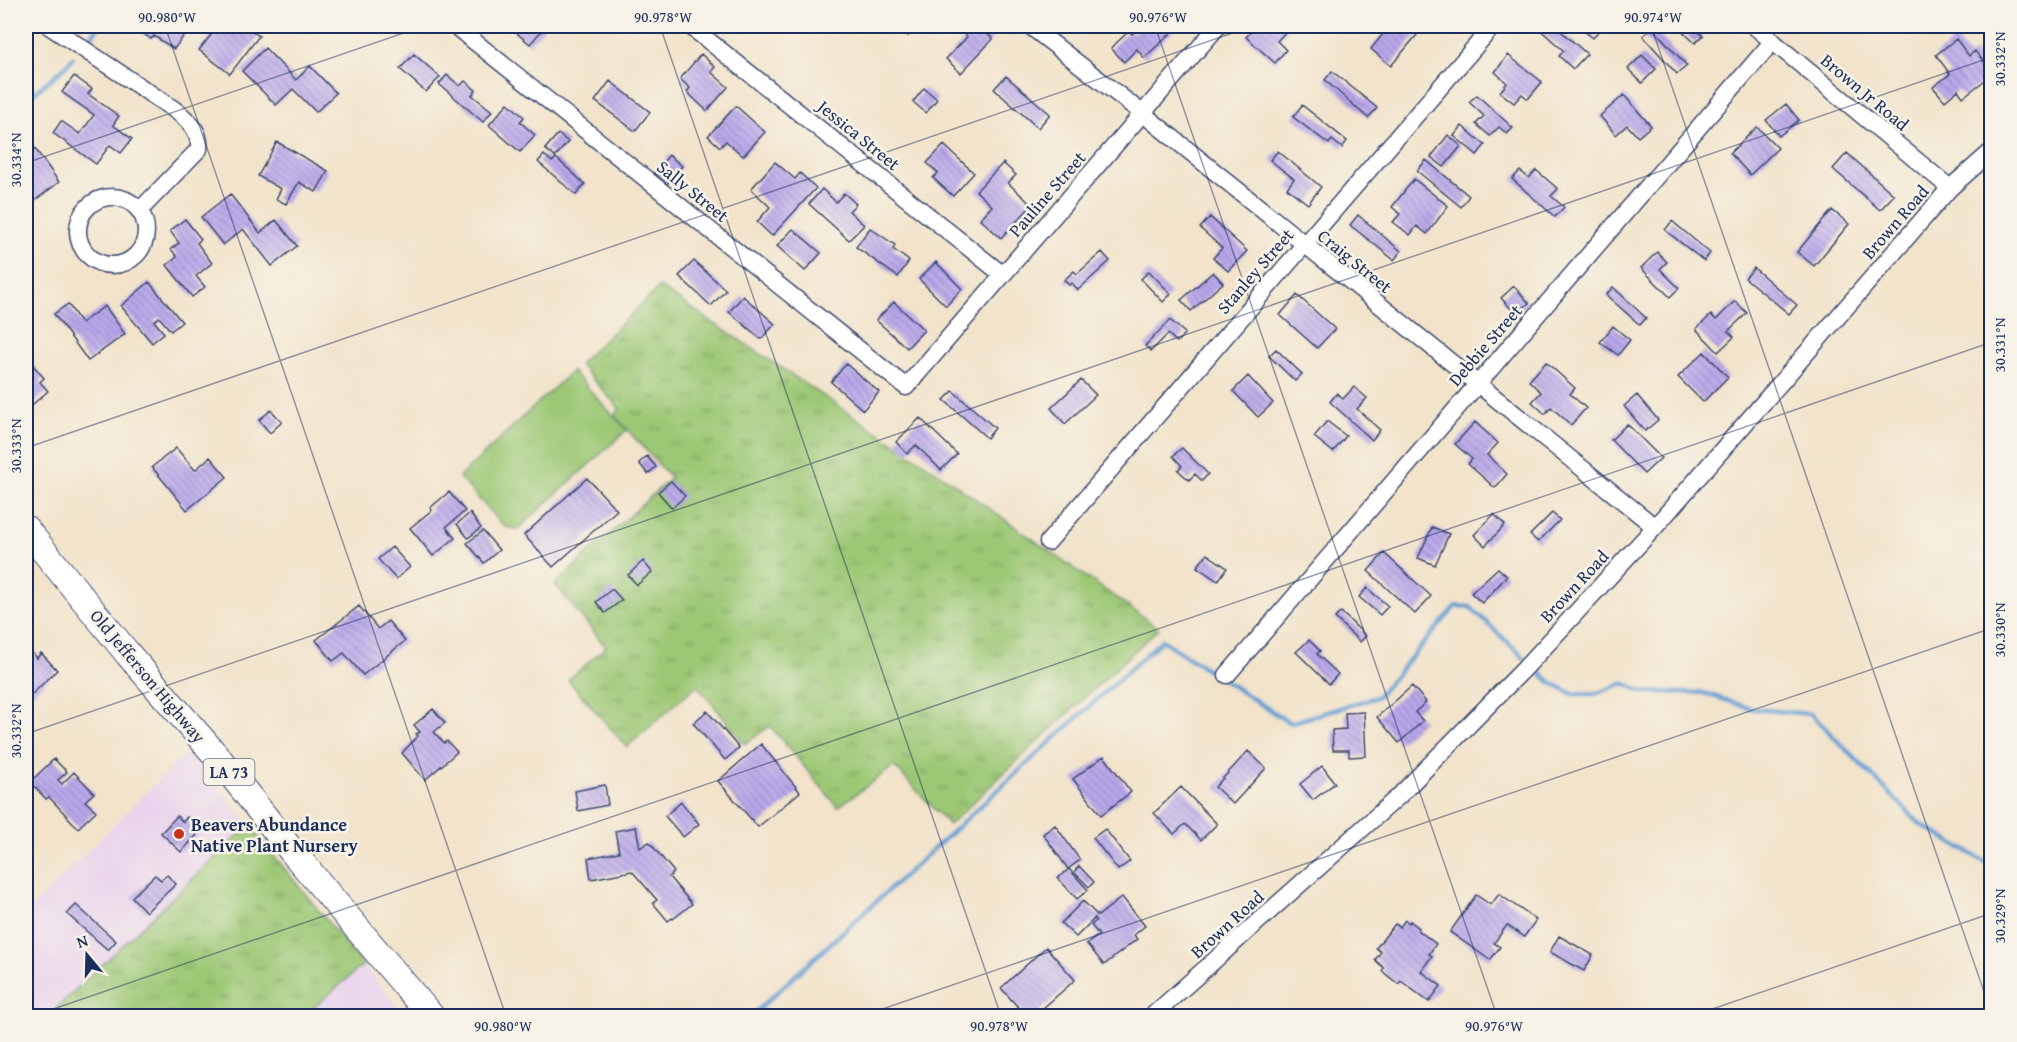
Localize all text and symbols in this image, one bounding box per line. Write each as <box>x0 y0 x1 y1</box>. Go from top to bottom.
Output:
text: 90.980°W <box>138 6 196 27</box>
text: 90.978°W <box>634 6 692 27</box>
text: 90.976°W <box>1129 6 1187 27</box>
text: 90.974°W <box>1624 6 1682 27</box>
text: 30.332°N <box>1989 31 2010 86</box>
street label: Brown Jr Road <box>1815 47 1915 137</box>
street label: Jessica Street <box>810 92 907 177</box>
text: 30.334°N <box>5 132 26 187</box>
street label: Pauline Street <box>1002 145 1092 243</box>
street label: Sally Street <box>651 153 735 229</box>
street label: Brown Road <box>1855 179 1935 265</box>
street label: Stanley Street <box>1210 222 1300 320</box>
street label: Craig Street <box>1312 222 1399 300</box>
street label: Debbie Street <box>1442 298 1529 392</box>
text: 30.331°N <box>1989 317 2010 372</box>
text: 30.333°N <box>5 418 26 473</box>
street label: Brown Road <box>1533 543 1615 628</box>
text: 30.330°N <box>1989 602 2010 657</box>
street label: Old Jefferson Highway <box>84 603 212 749</box>
text: 30.332°N <box>5 703 26 758</box>
road number: LA 73 <box>204 759 254 785</box>
place label: Beavers Abundance Native Plant Nursery <box>191 811 358 859</box>
marker: Beavers Abundance Native Plant Nursery <box>172 827 186 841</box>
street label: Brown Road <box>1184 883 1270 964</box>
text: 30.329°N <box>1989 888 2010 943</box>
north arrow <box>57 925 117 985</box>
text: N <box>73 928 91 954</box>
text: 90.980°W <box>474 1015 532 1036</box>
text: 90.978°W <box>970 1015 1028 1036</box>
text: 90.976°W <box>1465 1015 1523 1036</box>

